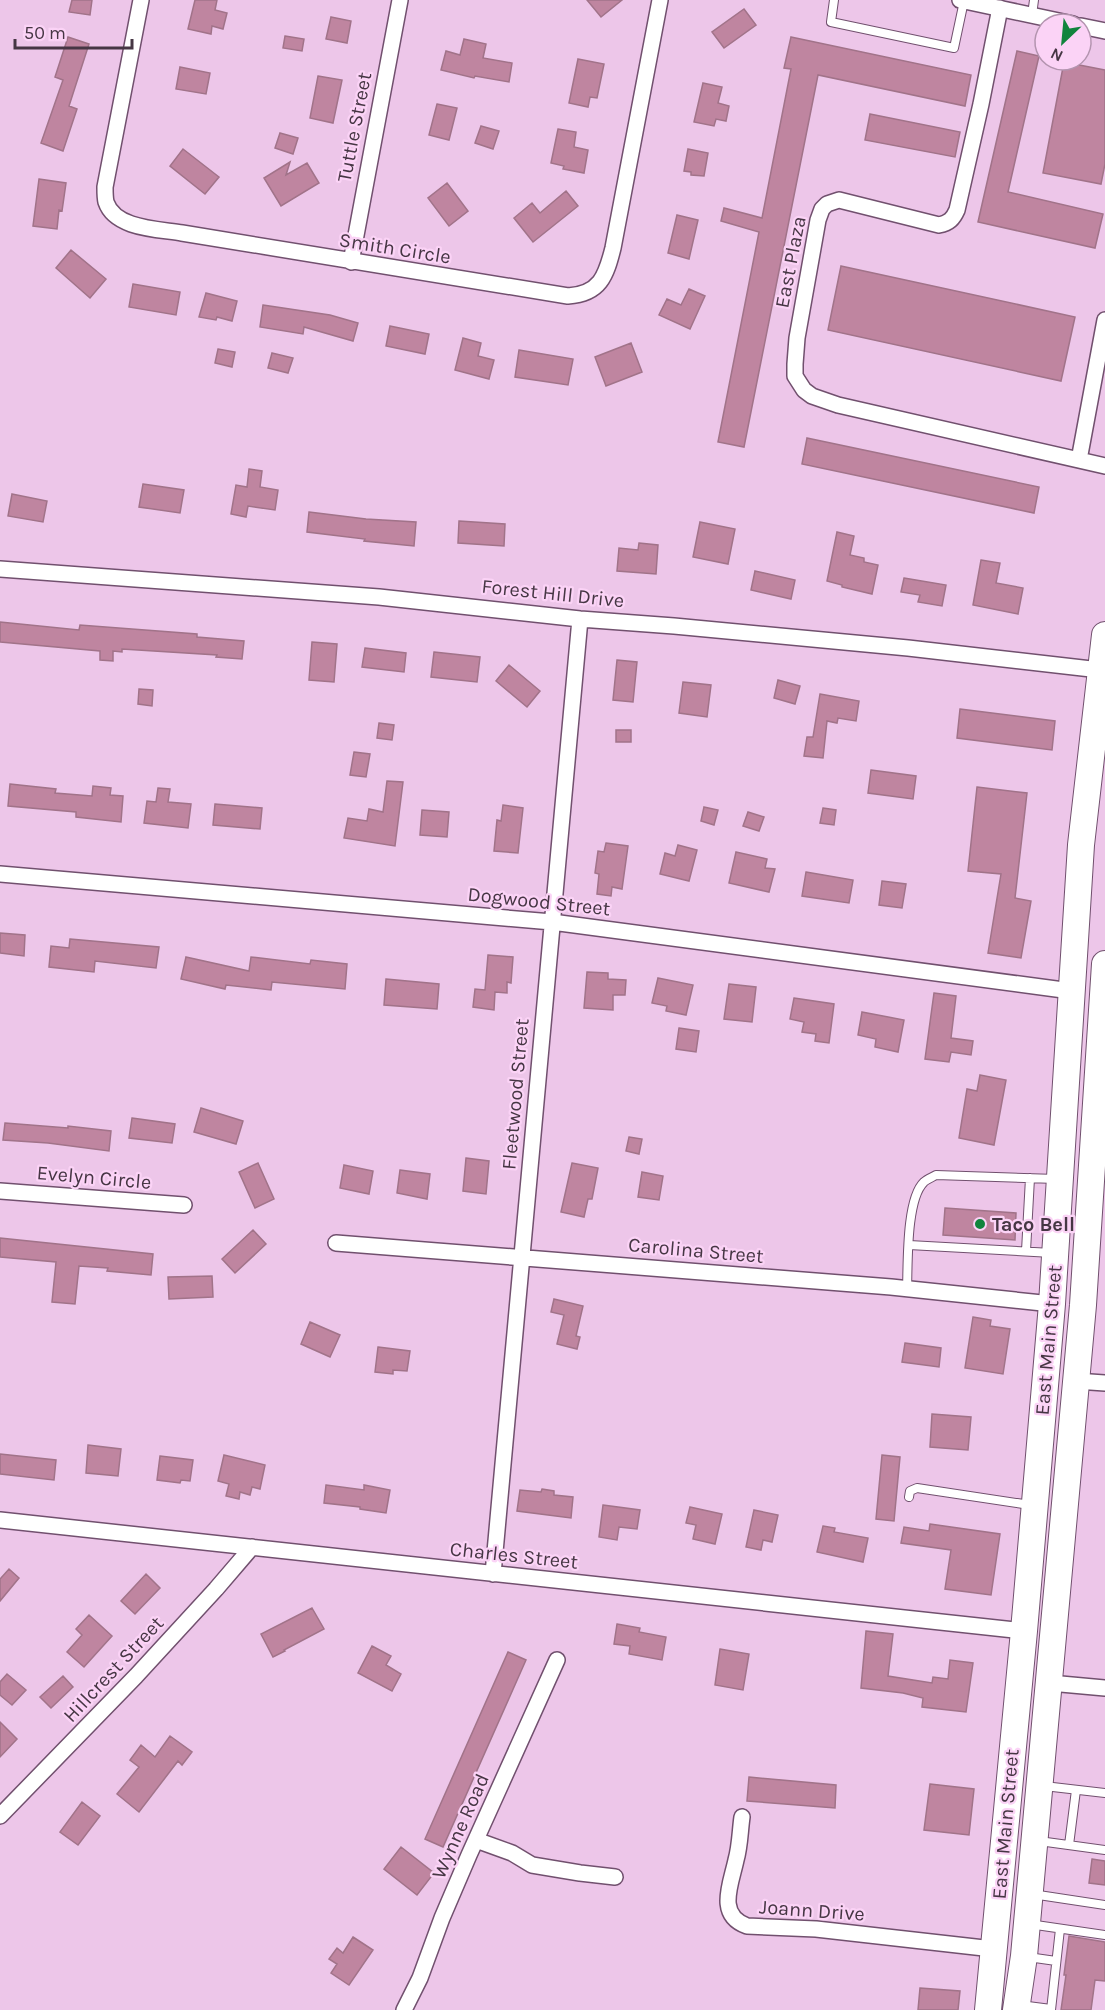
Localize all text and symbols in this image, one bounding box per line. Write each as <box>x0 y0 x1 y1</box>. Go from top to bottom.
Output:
scale bar <box>15 12 132 50</box>
north arrow <box>1033 12 1093 72</box>
text: 50 m <box>24 22 66 44</box>
text: N <box>1047 44 1066 66</box>
street label: Tuttle Street <box>333 70 376 184</box>
street label: East Plaza <box>770 214 811 310</box>
street label: Smith Circle <box>337 228 452 269</box>
street label: Forest Hill Drive <box>481 575 625 612</box>
street label: Dogwood Street <box>466 883 612 920</box>
street label: Fleetwood Street <box>497 1017 534 1171</box>
street label: Evelyn Circle <box>36 1161 152 1194</box>
place label: Taco Bell <box>992 1213 1075 1236</box>
marker: Taco Bell <box>973 1217 987 1231</box>
street label: Carolina Street <box>627 1233 765 1268</box>
street label: East Main Street <box>1030 1264 1067 1416</box>
street label: Charles Street <box>449 1537 580 1574</box>
street label: Hillcrest Street <box>59 1611 168 1727</box>
street label: East Main Street <box>987 1748 1024 1900</box>
street label: Wynne Road <box>427 1770 494 1882</box>
street label: Joann Drive <box>758 1895 865 1926</box>

